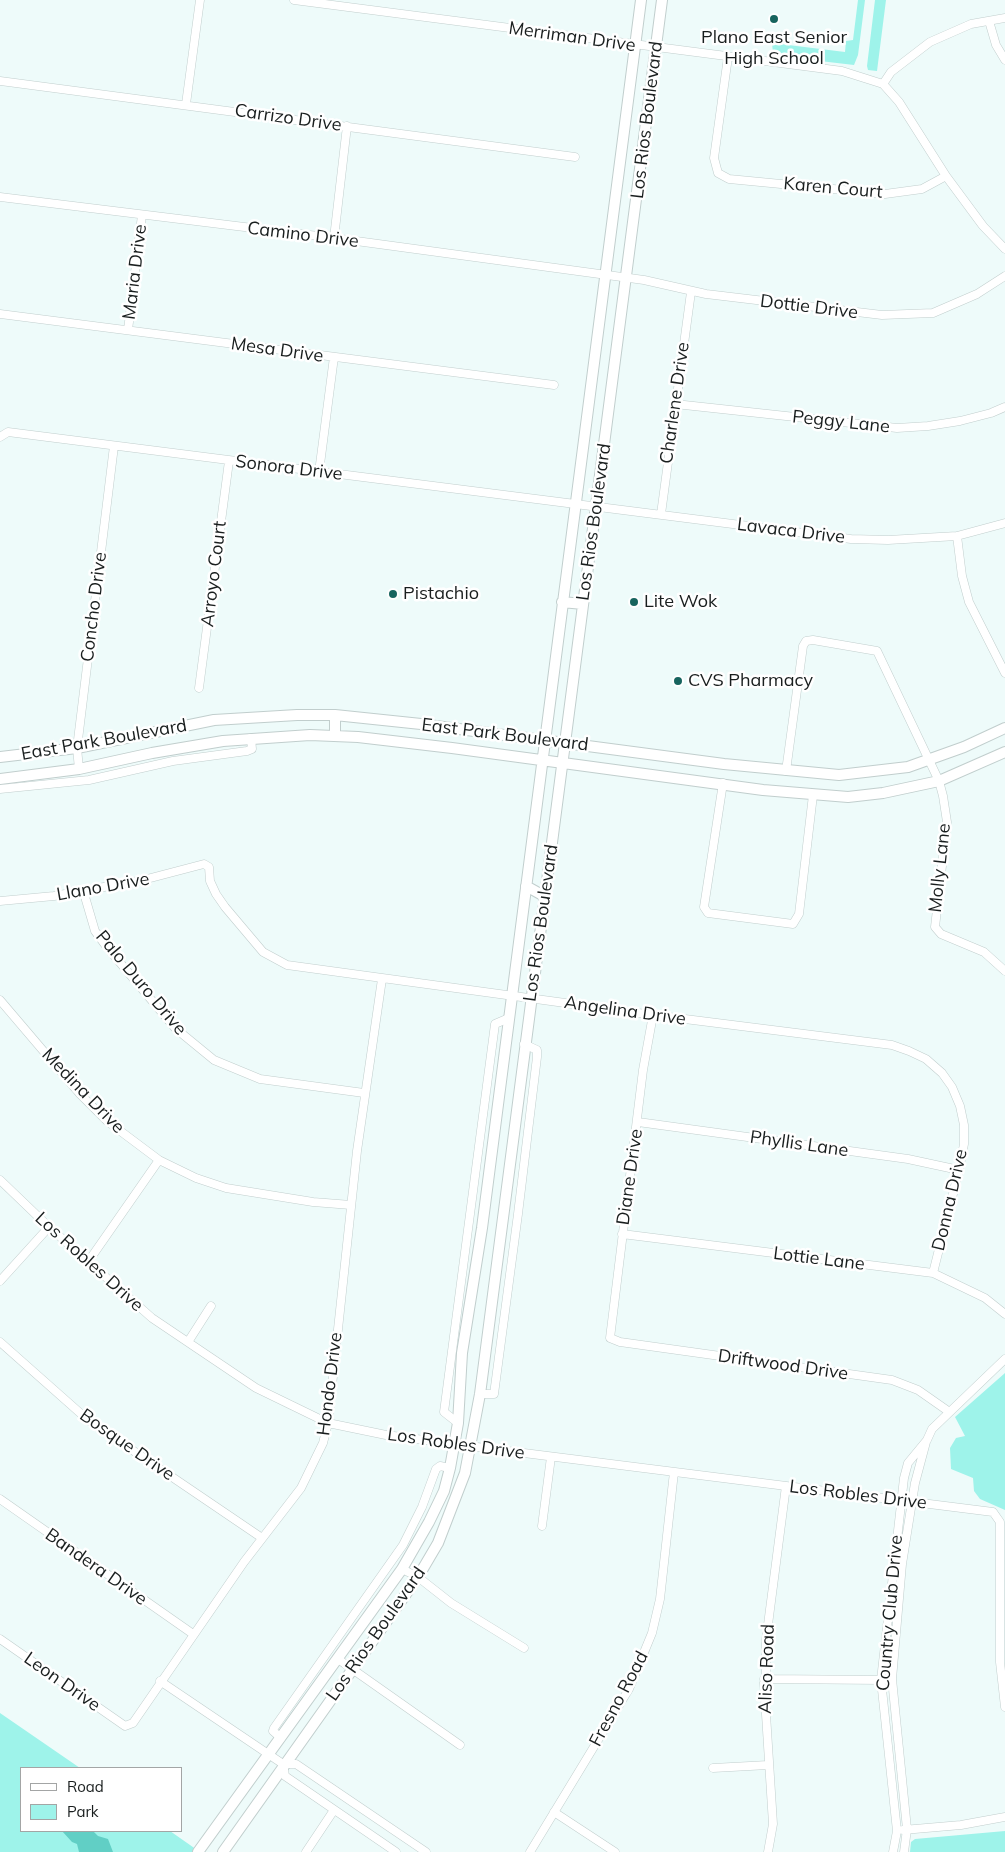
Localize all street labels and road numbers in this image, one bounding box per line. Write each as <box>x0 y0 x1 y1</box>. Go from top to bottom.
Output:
street label: Merriman Drive <box>507 17 637 57</box>
street label: Los Rios Boulevard <box>627 40 667 200</box>
street label: Carrizo Drive <box>233 100 343 136</box>
street label: Karen Court <box>783 173 883 203</box>
street label: Camino Drive <box>246 217 360 253</box>
street label: Maria Drive <box>118 223 152 321</box>
street label: Dottie Drive <box>759 290 859 324</box>
street label: Mesa Drive <box>229 333 325 367</box>
street label: Charlene Drive <box>656 341 694 465</box>
street label: Peggy Lane <box>791 406 891 438</box>
street label: Los Rios Boulevard <box>572 442 616 602</box>
street label: Sonora Drive <box>234 451 344 485</box>
street label: Lavaca Drive <box>736 514 846 548</box>
street label: Arroyo Court <box>197 520 231 628</box>
street label: Concho Drive <box>77 551 111 663</box>
street label: East Park Boulevard <box>420 714 590 756</box>
street label: East Park Boulevard <box>19 715 189 765</box>
street label: Molly Lane <box>925 822 955 914</box>
street label: Los Rios Boulevard <box>519 843 563 1003</box>
street label: Llano Drive <box>55 868 151 906</box>
street label: Palo Duro Drive <box>91 926 191 1040</box>
street label: Angelina Drive <box>563 992 687 1030</box>
street label: Medina Drive <box>37 1044 129 1138</box>
street label: Phyllis Lane <box>748 1126 850 1162</box>
street label: Diane Drive <box>613 1127 647 1227</box>
street label: Donna Drive <box>928 1147 972 1253</box>
street label: Los Robles Drive <box>30 1208 148 1316</box>
street label: Lottie Lane <box>772 1243 866 1275</box>
street label: Hondo Drive <box>313 1331 347 1437</box>
street label: Driftwood Drive <box>716 1345 850 1385</box>
street label: Bosque Drive <box>76 1404 178 1486</box>
street label: Los Robles Drive <box>386 1424 526 1464</box>
street label: Los Robles Drive <box>788 1476 928 1514</box>
street label: Bandera Drive <box>41 1524 151 1610</box>
street label: Country Club Drive <box>872 1534 908 1692</box>
street label: Los Rios Boulevard <box>322 1563 430 1705</box>
street label: Aliso Road <box>755 1624 779 1714</box>
street label: Leon Drive <box>20 1648 104 1716</box>
street label: Fresno Road <box>585 1648 653 1750</box>

